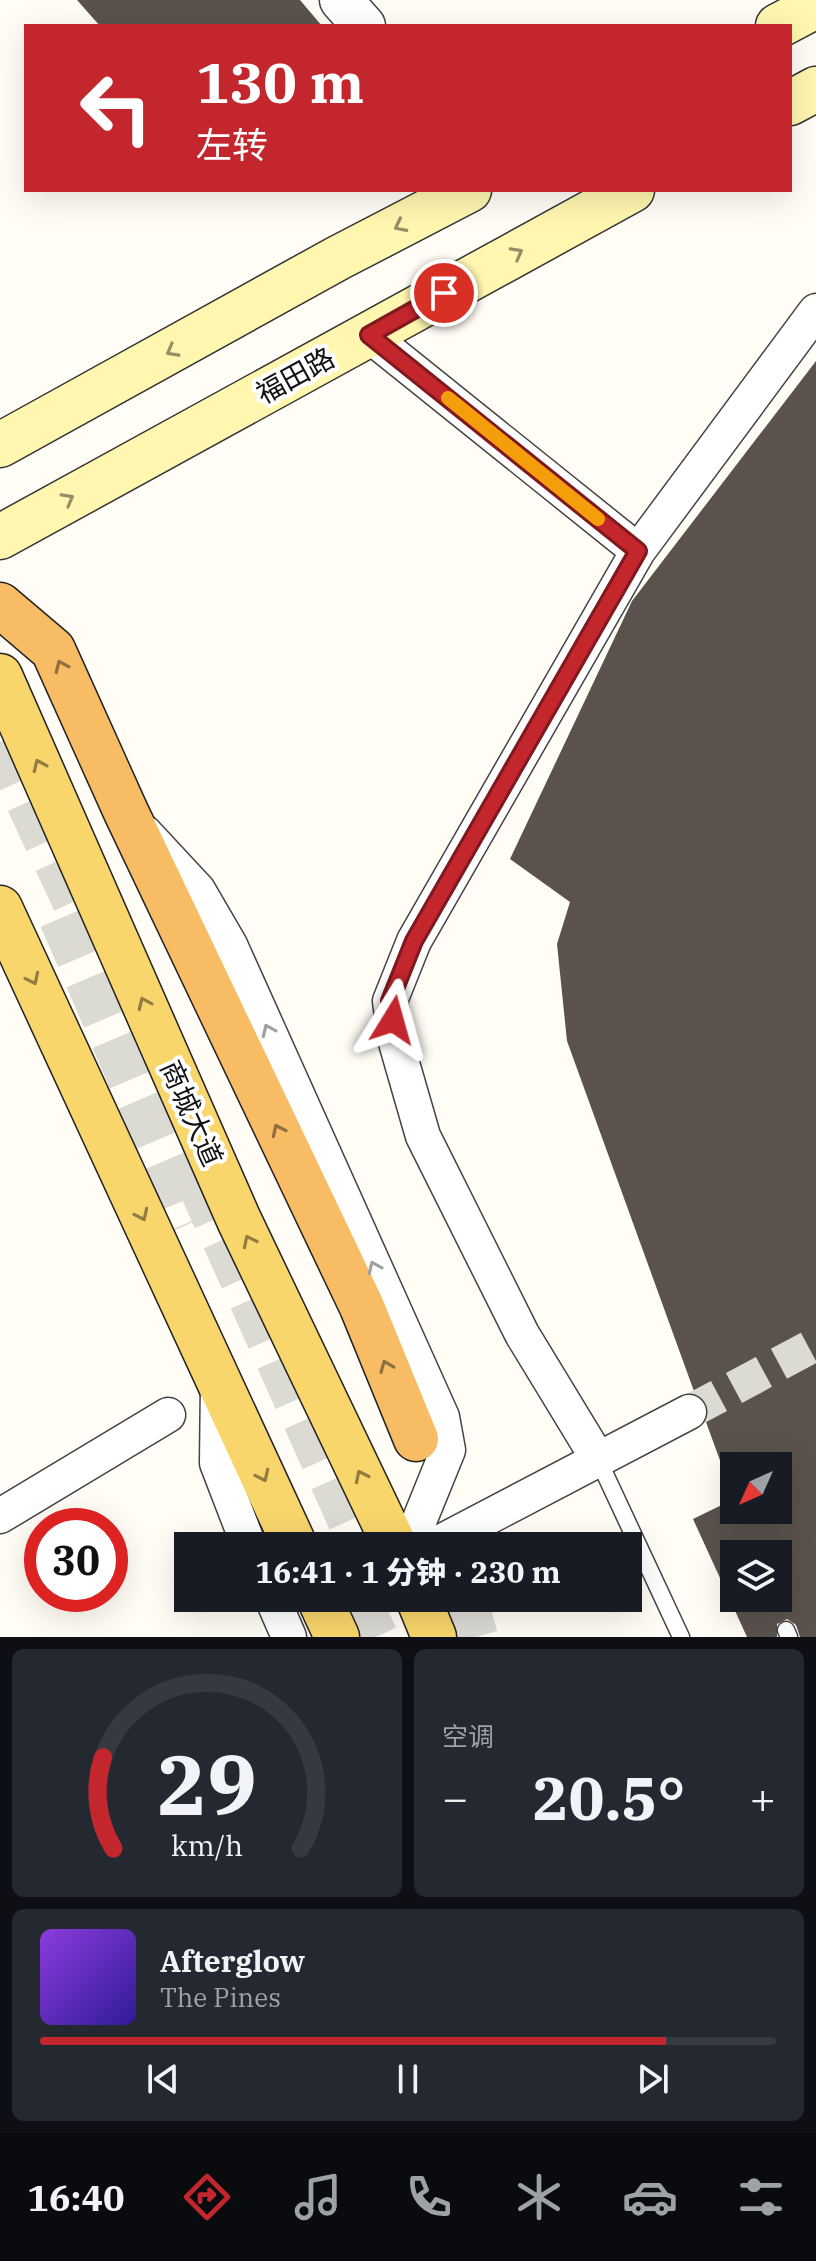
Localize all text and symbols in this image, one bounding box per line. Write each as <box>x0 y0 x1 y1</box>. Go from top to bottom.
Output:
text: 130 m <box>196 46 364 118</box>
icon: left <box>64 56 168 160</box>
text: 左转 <box>196 121 268 168</box>
one-way arrow <box>393 216 408 231</box>
one-way arrow <box>509 247 523 263</box>
pin <box>410 259 478 327</box>
icon: arrive <box>422 271 466 315</box>
street label: 福田路 <box>249 338 341 412</box>
one-way arrow <box>166 341 180 357</box>
one-way arrow <box>60 494 75 509</box>
one-way arrow <box>54 660 70 675</box>
one-way arrow <box>33 759 49 774</box>
one-way arrow <box>23 970 39 985</box>
position arrow <box>351 978 435 1062</box>
one-way arrow <box>138 997 154 1012</box>
one-way arrow <box>261 1023 277 1038</box>
street label: 商城大道 <box>152 1054 232 1172</box>
one-way arrow <box>272 1124 288 1138</box>
one-way arrow <box>132 1206 148 1221</box>
one-way arrow <box>243 1235 259 1250</box>
one-way arrow <box>368 1260 384 1275</box>
one-way arrow <box>380 1360 396 1374</box>
north arrow <box>720 1452 792 1524</box>
map controls <box>720 1452 792 1612</box>
one-way arrow <box>253 1468 269 1482</box>
one-way arrow <box>356 1469 371 1484</box>
speed limit sign: 30 <box>24 1508 128 1612</box>
button: layers <box>720 1540 792 1612</box>
text: 16:41 · 1 分钟 · 230 m <box>255 1552 561 1591</box>
text: 空调 <box>442 1719 494 1753</box>
text: 29 <box>157 1730 257 1838</box>
text: 20.5° <box>532 1758 686 1837</box>
text: − <box>442 1769 468 1826</box>
text: + <box>750 1769 776 1826</box>
text: km/h <box>171 1827 243 1864</box>
text: Afterglow <box>160 1941 305 1980</box>
text: The Pines <box>160 1980 281 2014</box>
icon: previous <box>141 2057 185 2101</box>
icon: pause <box>386 2057 430 2101</box>
icon: next <box>631 2057 675 2101</box>
icon: directions <box>179 2169 235 2225</box>
icon: music <box>290 2169 346 2225</box>
icon: phone <box>401 2169 457 2225</box>
icon: climate <box>511 2169 567 2225</box>
icon: car <box>622 2169 678 2225</box>
icon: filters <box>733 2169 789 2225</box>
text: 16:40 <box>27 2174 125 2221</box>

